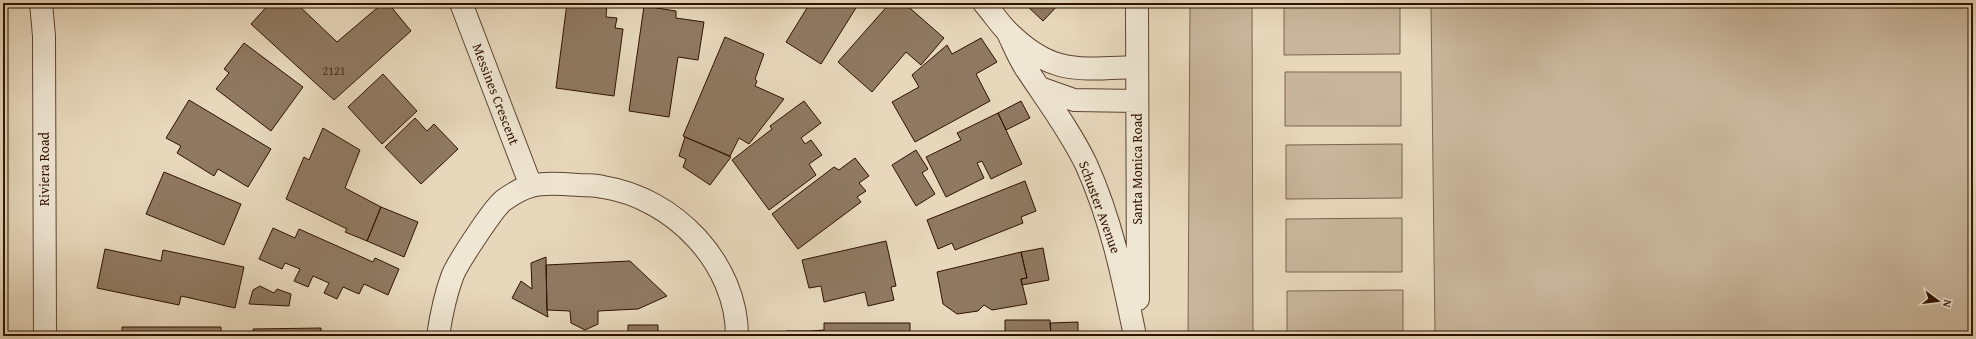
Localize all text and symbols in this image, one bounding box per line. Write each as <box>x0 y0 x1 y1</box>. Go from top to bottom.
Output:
street label: Messines Crescent <box>467 40 525 148</box>
house number: 2121 <box>322 62 346 79</box>
street label: Santa Monica Road <box>1127 113 1147 225</box>
street label: Riviera Road <box>34 131 54 206</box>
street label: Schuster Avenue <box>1074 158 1126 256</box>
north arrow <box>1918 281 1958 321</box>
text: N <box>1939 298 1956 310</box>

